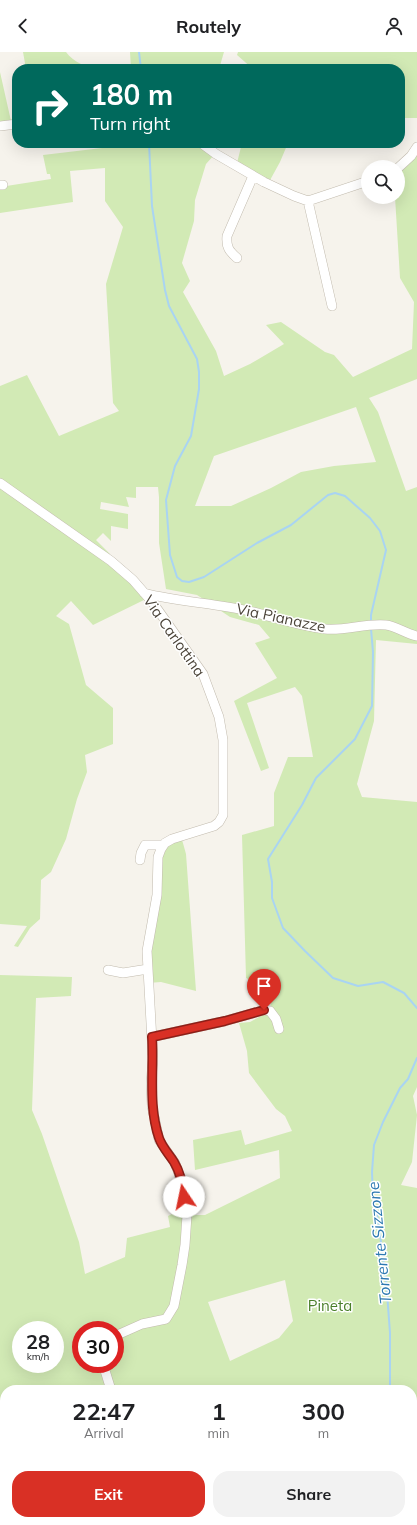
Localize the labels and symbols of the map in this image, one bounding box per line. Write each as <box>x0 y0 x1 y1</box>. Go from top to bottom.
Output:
street label: Via Carlottina <box>139 591 209 680</box>
street label: Via Pianazze <box>235 599 327 636</box>
pin <box>247 969 281 1010</box>
position arrow <box>163 1176 205 1218</box>
water label: Torrente Sizzone <box>363 1180 395 1305</box>
park label: Pineta <box>308 1296 352 1315</box>
speed limit sign: 30 <box>72 1321 124 1373</box>

